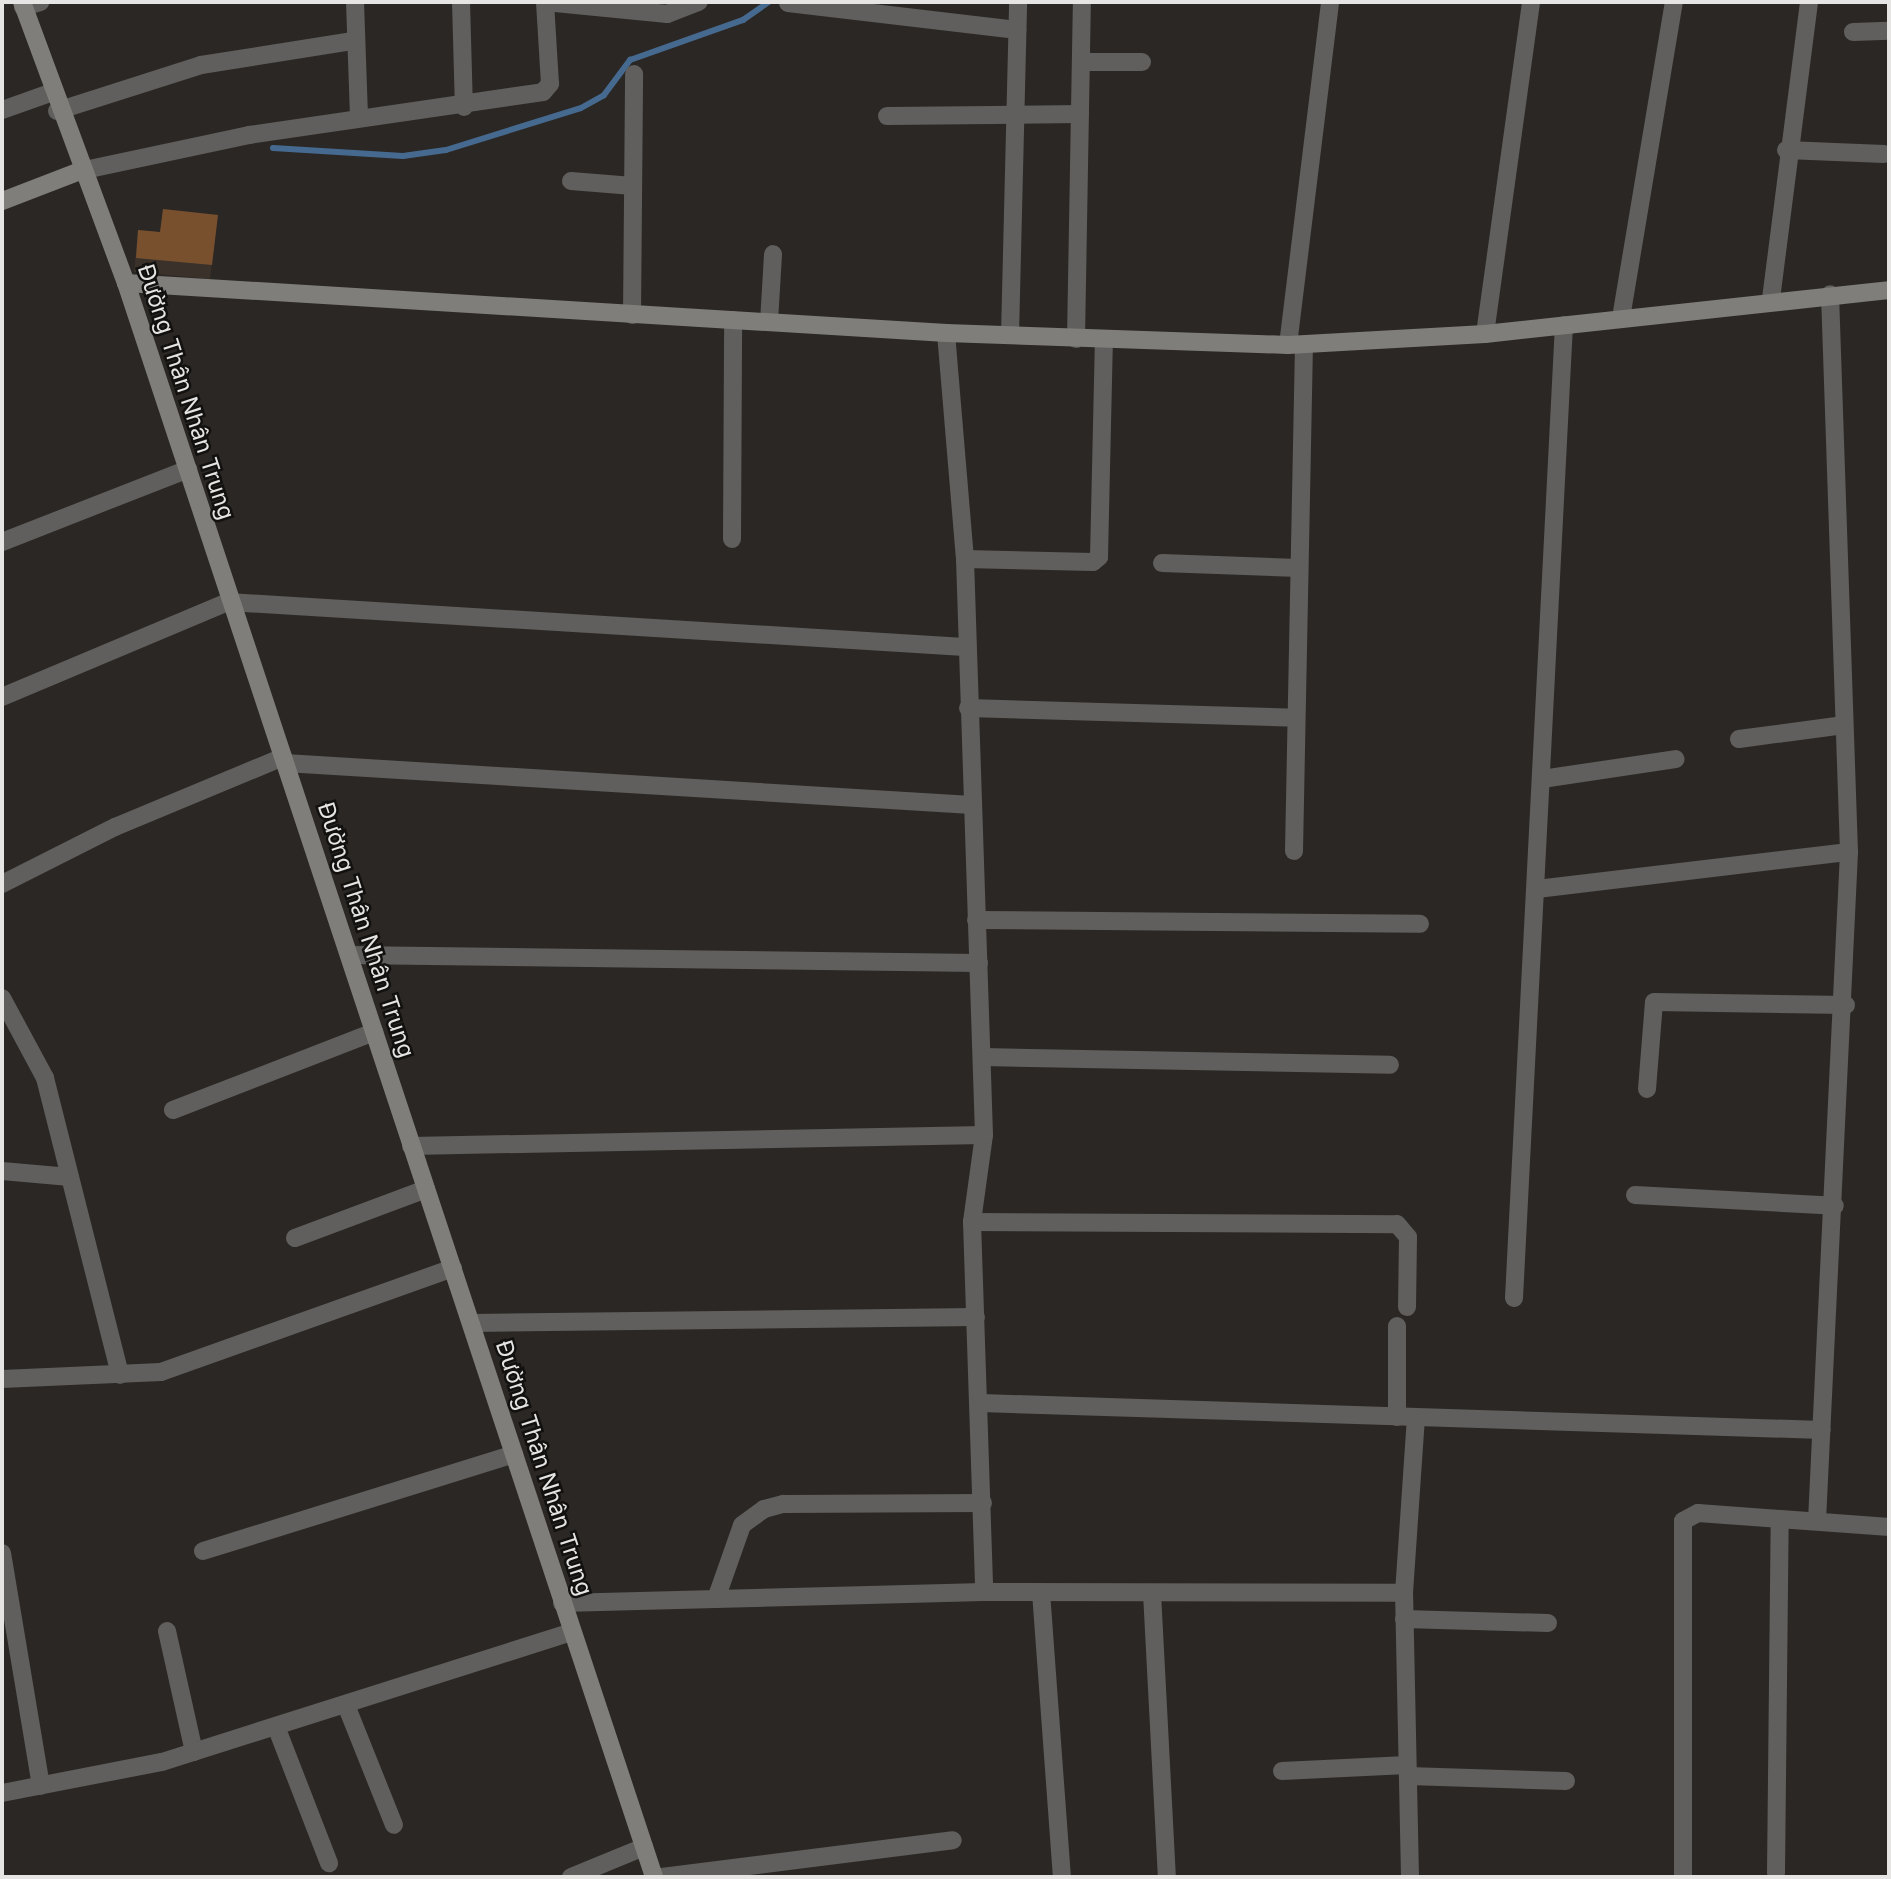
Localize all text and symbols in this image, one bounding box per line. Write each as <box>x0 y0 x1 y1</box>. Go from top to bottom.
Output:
street label: Đường Thân Nhân Trung <box>132 261 240 523</box>
street label: Đường Thân Nhân Trung <box>312 799 420 1061</box>
street label: Đường Thân Nhân Trung <box>490 1337 598 1599</box>

